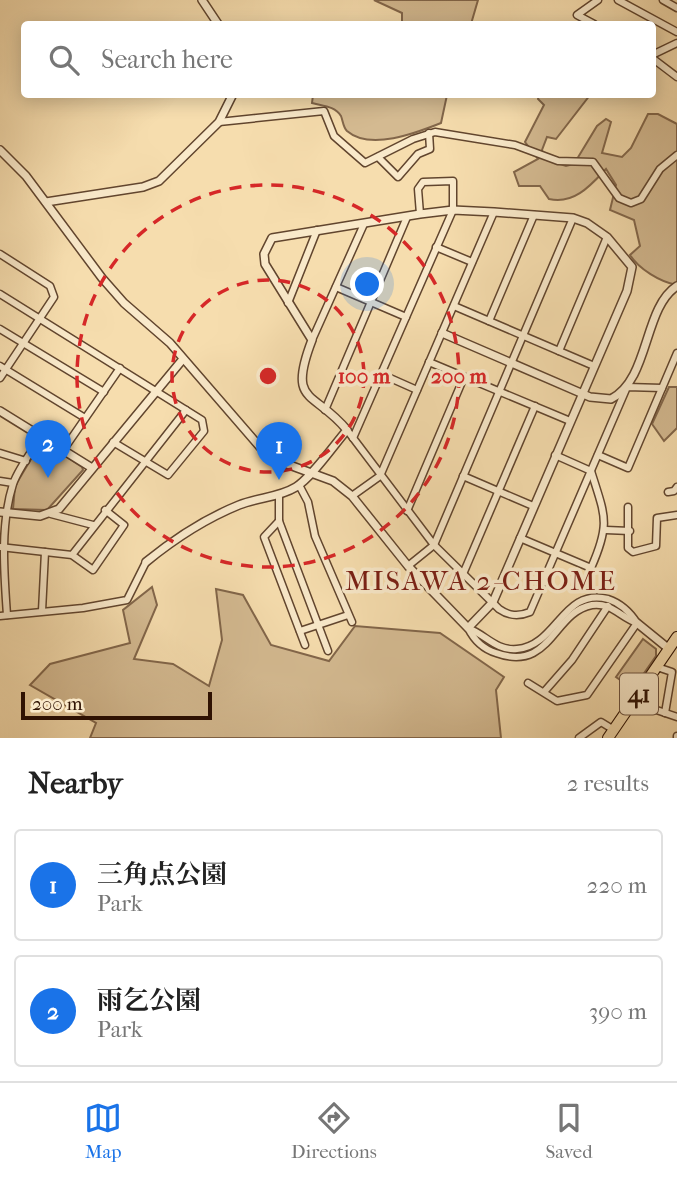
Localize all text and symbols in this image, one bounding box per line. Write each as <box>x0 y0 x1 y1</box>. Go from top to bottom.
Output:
search box <box>21 21 656 98</box>
icon: search <box>45 41 83 79</box>
text: Search here <box>101 44 233 75</box>
your location <box>350 267 384 301</box>
centre of rings <box>256 364 280 388</box>
text: 100 m <box>338 364 391 388</box>
text: 200 m <box>431 364 488 388</box>
pin: 2 <box>25 420 71 478</box>
pin: 1 <box>256 422 302 480</box>
district label: MISAWA 2-CHOME <box>345 564 617 597</box>
road number: 41 <box>620 674 658 714</box>
scale bar <box>21 689 212 721</box>
text: 200 m <box>32 693 83 715</box>
text: Nearby <box>28 766 123 801</box>
text: 2 results <box>567 770 649 797</box>
text: 三角点公園 <box>97 859 227 890</box>
text: 1 <box>49 872 57 899</box>
text: 220 m <box>587 872 647 899</box>
text: Park <box>97 890 143 917</box>
text: 雨乞公園 <box>97 985 201 1016</box>
text: 2 <box>47 998 59 1025</box>
text: 390 m <box>589 998 647 1025</box>
text: Park <box>97 1016 143 1043</box>
tab: Map <box>84 1099 122 1163</box>
tab: Directions <box>291 1099 377 1163</box>
tab: Saved <box>545 1099 593 1163</box>

